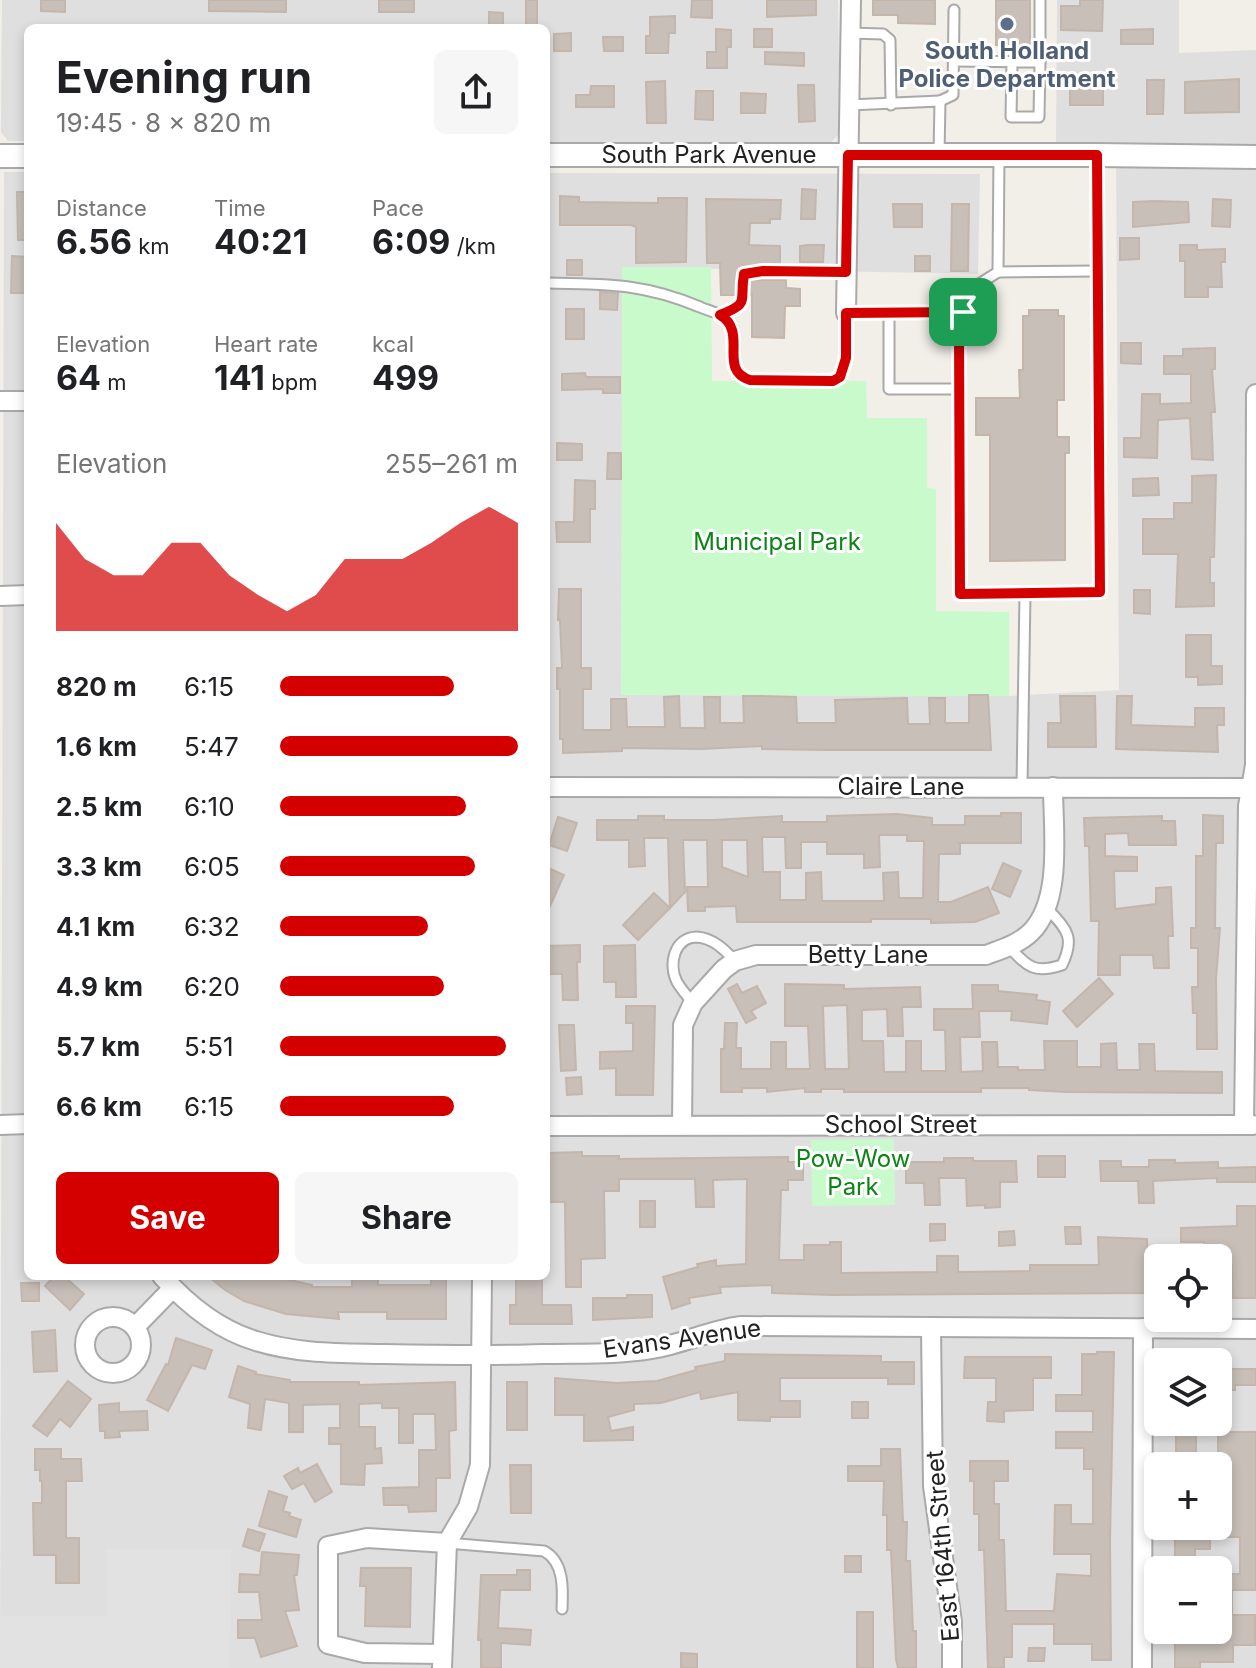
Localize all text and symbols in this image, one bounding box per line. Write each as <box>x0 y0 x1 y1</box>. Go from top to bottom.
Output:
marker: South Holland Police Department <box>998 15 1016 33</box>
place label: South Holland Police Department <box>898 36 1116 93</box>
text: Evening run <box>56 50 312 104</box>
button: share <box>434 50 518 134</box>
text: 19:45 · 8 × 820 m <box>56 107 271 138</box>
street label: South Park Avenue <box>601 140 817 169</box>
text: Distance <box>56 195 147 221</box>
text: Time <box>214 195 266 221</box>
text: Pace <box>372 195 424 221</box>
text: 6.56 <box>56 221 132 262</box>
text: 40:21 <box>214 221 307 262</box>
text: 6:09 <box>372 221 450 262</box>
text: km <box>132 233 170 259</box>
text: /km <box>450 233 496 259</box>
pin <box>929 278 997 346</box>
icon: arrive <box>941 290 985 334</box>
text: Elevation <box>56 331 150 357</box>
text: Heart rate <box>214 331 318 357</box>
text: kcal <box>372 331 414 357</box>
text: 64 <box>56 357 101 398</box>
text: 141 <box>214 357 265 398</box>
text: 499 <box>372 357 439 398</box>
text: m <box>101 369 127 395</box>
text: bpm <box>265 369 317 395</box>
text: Elevation <box>56 448 167 479</box>
text: 255–261 m <box>385 448 518 479</box>
park label: Municipal Park <box>693 527 861 556</box>
text: 820 m <box>56 671 137 702</box>
text: 6:15 <box>184 671 234 702</box>
text: 1.6 km <box>56 731 137 762</box>
text: 5:47 <box>184 731 239 762</box>
street label: Claire Lane <box>837 772 965 801</box>
text: 2.5 km <box>56 791 142 822</box>
text: 6:10 <box>184 791 235 822</box>
text: 3.3 km <box>56 851 142 882</box>
text: 6:05 <box>184 851 240 882</box>
text: 4.1 km <box>56 911 135 942</box>
text: 6:32 <box>184 911 240 942</box>
street label: Betty Lane <box>808 940 928 969</box>
text: 4.9 km <box>56 971 143 1002</box>
text: 6:20 <box>184 971 240 1002</box>
text: 5.7 km <box>56 1031 140 1062</box>
text: 5:51 <box>184 1031 234 1062</box>
text: 6.6 km <box>56 1091 142 1122</box>
text: 6:15 <box>184 1091 234 1122</box>
street label: School Street <box>825 1110 977 1139</box>
park label: Pow-Wow Park <box>796 1144 910 1201</box>
button: Save <box>56 1172 279 1264</box>
button: Share <box>295 1172 518 1264</box>
map controls <box>1144 1244 1232 1644</box>
button: locate <box>1144 1244 1232 1332</box>
street label: Evans Avenue <box>601 1313 763 1364</box>
button: layers <box>1144 1348 1232 1436</box>
street label: East 164th Street <box>920 1449 965 1643</box>
button: + <box>1144 1452 1232 1540</box>
button: − <box>1144 1556 1232 1644</box>

